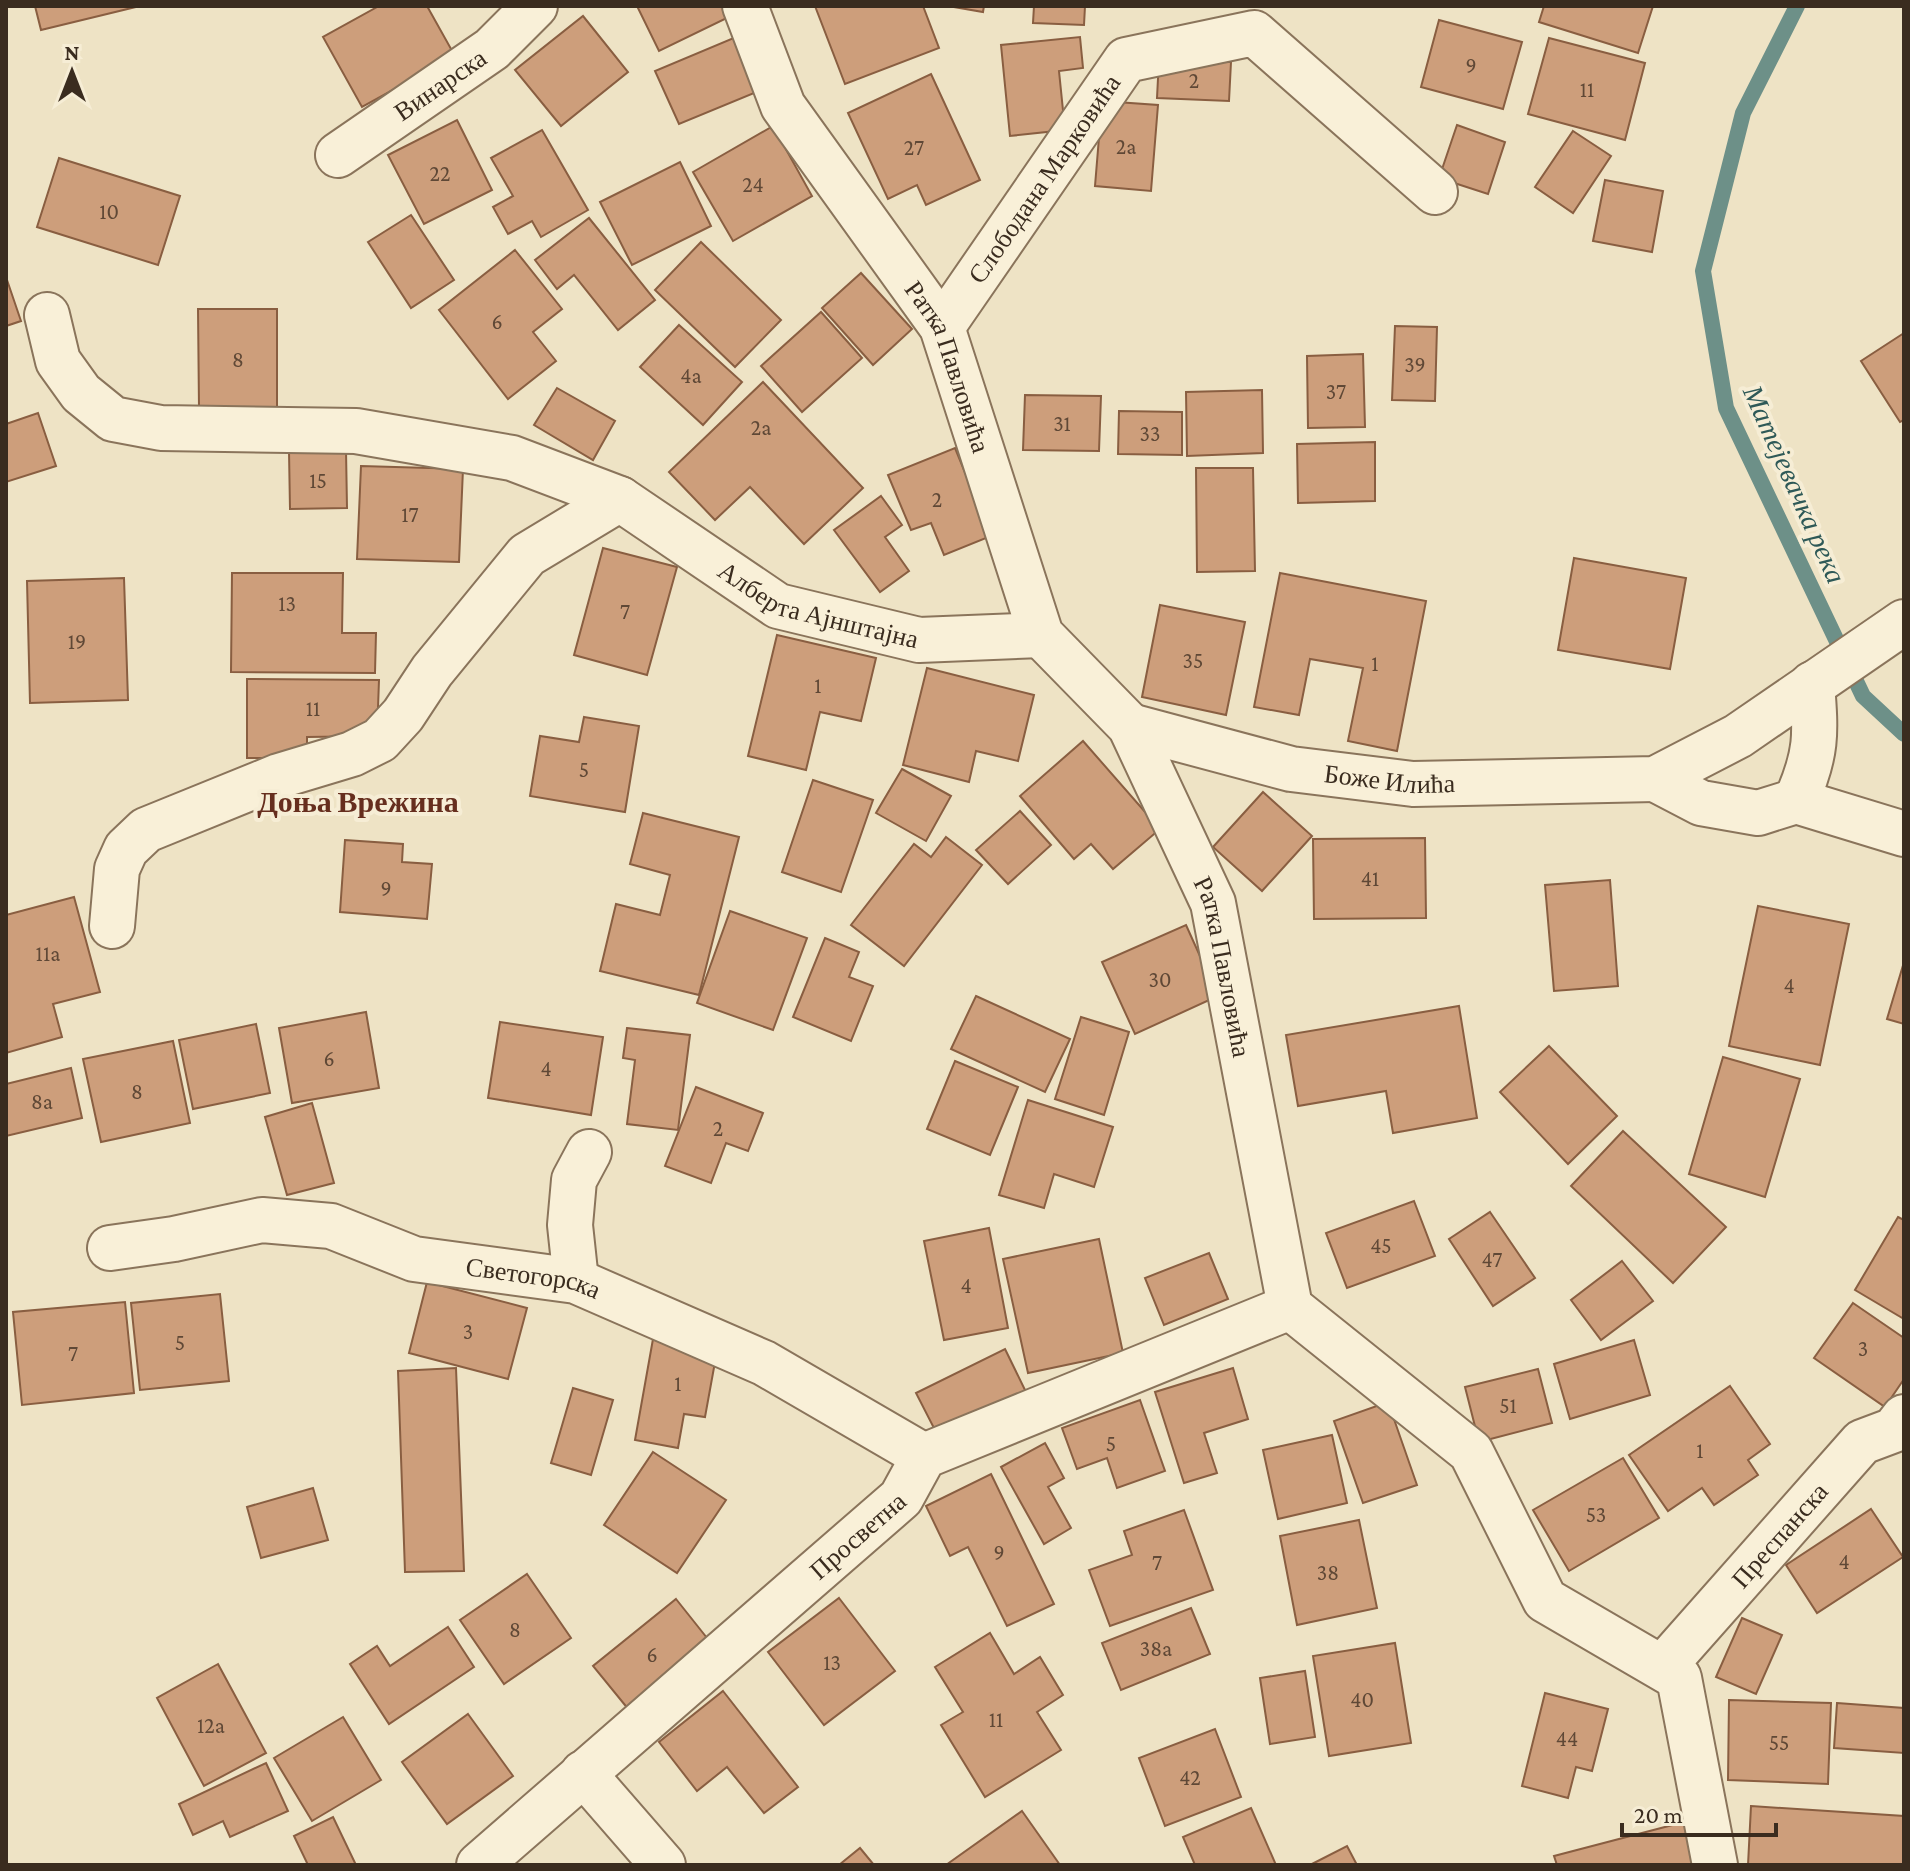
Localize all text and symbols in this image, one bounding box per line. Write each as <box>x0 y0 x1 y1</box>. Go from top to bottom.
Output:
north arrow <box>32 32 112 112</box>
text: N <box>65 40 80 65</box>
street label: Винарска <box>389 43 492 127</box>
house number: 9 <box>1465 53 1477 78</box>
house number: 2 <box>1189 68 1199 93</box>
street label: Слободана Марковића <box>963 69 1127 289</box>
house number: 11 <box>1580 77 1594 102</box>
house number: 2a <box>1116 134 1136 159</box>
house number: 27 <box>904 135 924 160</box>
house number: 22 <box>430 161 450 186</box>
house number: 24 <box>742 172 764 197</box>
house number: 10 <box>99 199 119 224</box>
street label: Ратка Павловића <box>899 275 996 457</box>
house number: 6 <box>491 309 503 334</box>
house number: 8 <box>232 347 244 372</box>
house number: 39 <box>1404 352 1426 377</box>
house number: 4a <box>680 363 702 388</box>
house number: 37 <box>1326 379 1346 404</box>
water label: Матејевачка река <box>1737 380 1852 588</box>
house number: 31 <box>1053 411 1071 436</box>
house number: 2a <box>751 415 771 440</box>
house number: 33 <box>1140 421 1160 446</box>
house number: 15 <box>309 468 327 493</box>
house number: 2 <box>932 487 942 512</box>
house number: 17 <box>401 502 419 527</box>
street label: Алберта Ајнштајна <box>713 556 922 654</box>
house number: 13 <box>278 591 296 616</box>
house number: 7 <box>620 599 630 624</box>
house number: 19 <box>68 629 86 654</box>
house number: 35 <box>1183 648 1203 673</box>
house number: 1 <box>1371 651 1379 676</box>
house number: 1 <box>814 673 822 698</box>
house number: 11 <box>306 696 320 721</box>
house number: 5 <box>579 757 589 782</box>
street label: Боже Илића <box>1322 759 1456 799</box>
district label: Доња Врежина <box>257 785 459 818</box>
house number: 41 <box>1361 866 1379 891</box>
street label: Ратка Павловића <box>1188 872 1256 1060</box>
house number: 9 <box>380 876 392 901</box>
house number: 11a <box>36 941 60 966</box>
house number: 30 <box>1149 967 1171 992</box>
house number: 4 <box>1783 973 1795 998</box>
house number: 6 <box>323 1046 335 1071</box>
house number: 4 <box>540 1056 552 1081</box>
house number: 8 <box>131 1079 143 1104</box>
house number: 8a <box>31 1089 53 1114</box>
house number: 2 <box>713 1116 723 1141</box>
house number: 45 <box>1370 1233 1392 1258</box>
house number: 47 <box>1482 1247 1502 1272</box>
street label: Светогорска <box>464 1252 605 1305</box>
house number: 4 <box>960 1273 972 1298</box>
house number: 3 <box>463 1319 473 1344</box>
house number: 5 <box>175 1330 185 1355</box>
house number: 3 <box>1858 1336 1868 1361</box>
house number: 7 <box>68 1341 78 1366</box>
house number: 1 <box>674 1371 682 1396</box>
house number: 51 <box>1499 1393 1517 1418</box>
house number: 5 <box>1106 1431 1116 1456</box>
house number: 1 <box>1696 1438 1704 1463</box>
street label: Преспанска <box>1726 1477 1834 1594</box>
street label: Просветна <box>804 1486 912 1585</box>
house number: 53 <box>1586 1502 1606 1527</box>
house number: 9 <box>993 1540 1005 1565</box>
house number: 4 <box>1838 1549 1850 1574</box>
house number: 7 <box>1152 1550 1162 1575</box>
house number: 38 <box>1317 1560 1339 1585</box>
house number: 8 <box>509 1617 521 1642</box>
house number: 38a <box>1140 1636 1172 1661</box>
house number: 6 <box>646 1642 658 1667</box>
house number: 13 <box>823 1650 841 1675</box>
house number: 40 <box>1350 1687 1374 1712</box>
house number: 11 <box>989 1707 1003 1732</box>
house number: 12a <box>197 1713 225 1738</box>
house number: 44 <box>1556 1726 1578 1751</box>
house number: 55 <box>1769 1730 1789 1755</box>
house number: 42 <box>1179 1765 1201 1790</box>
scale bar <box>1622 1787 1776 1837</box>
text: 20 m <box>1634 1801 1683 1828</box>

